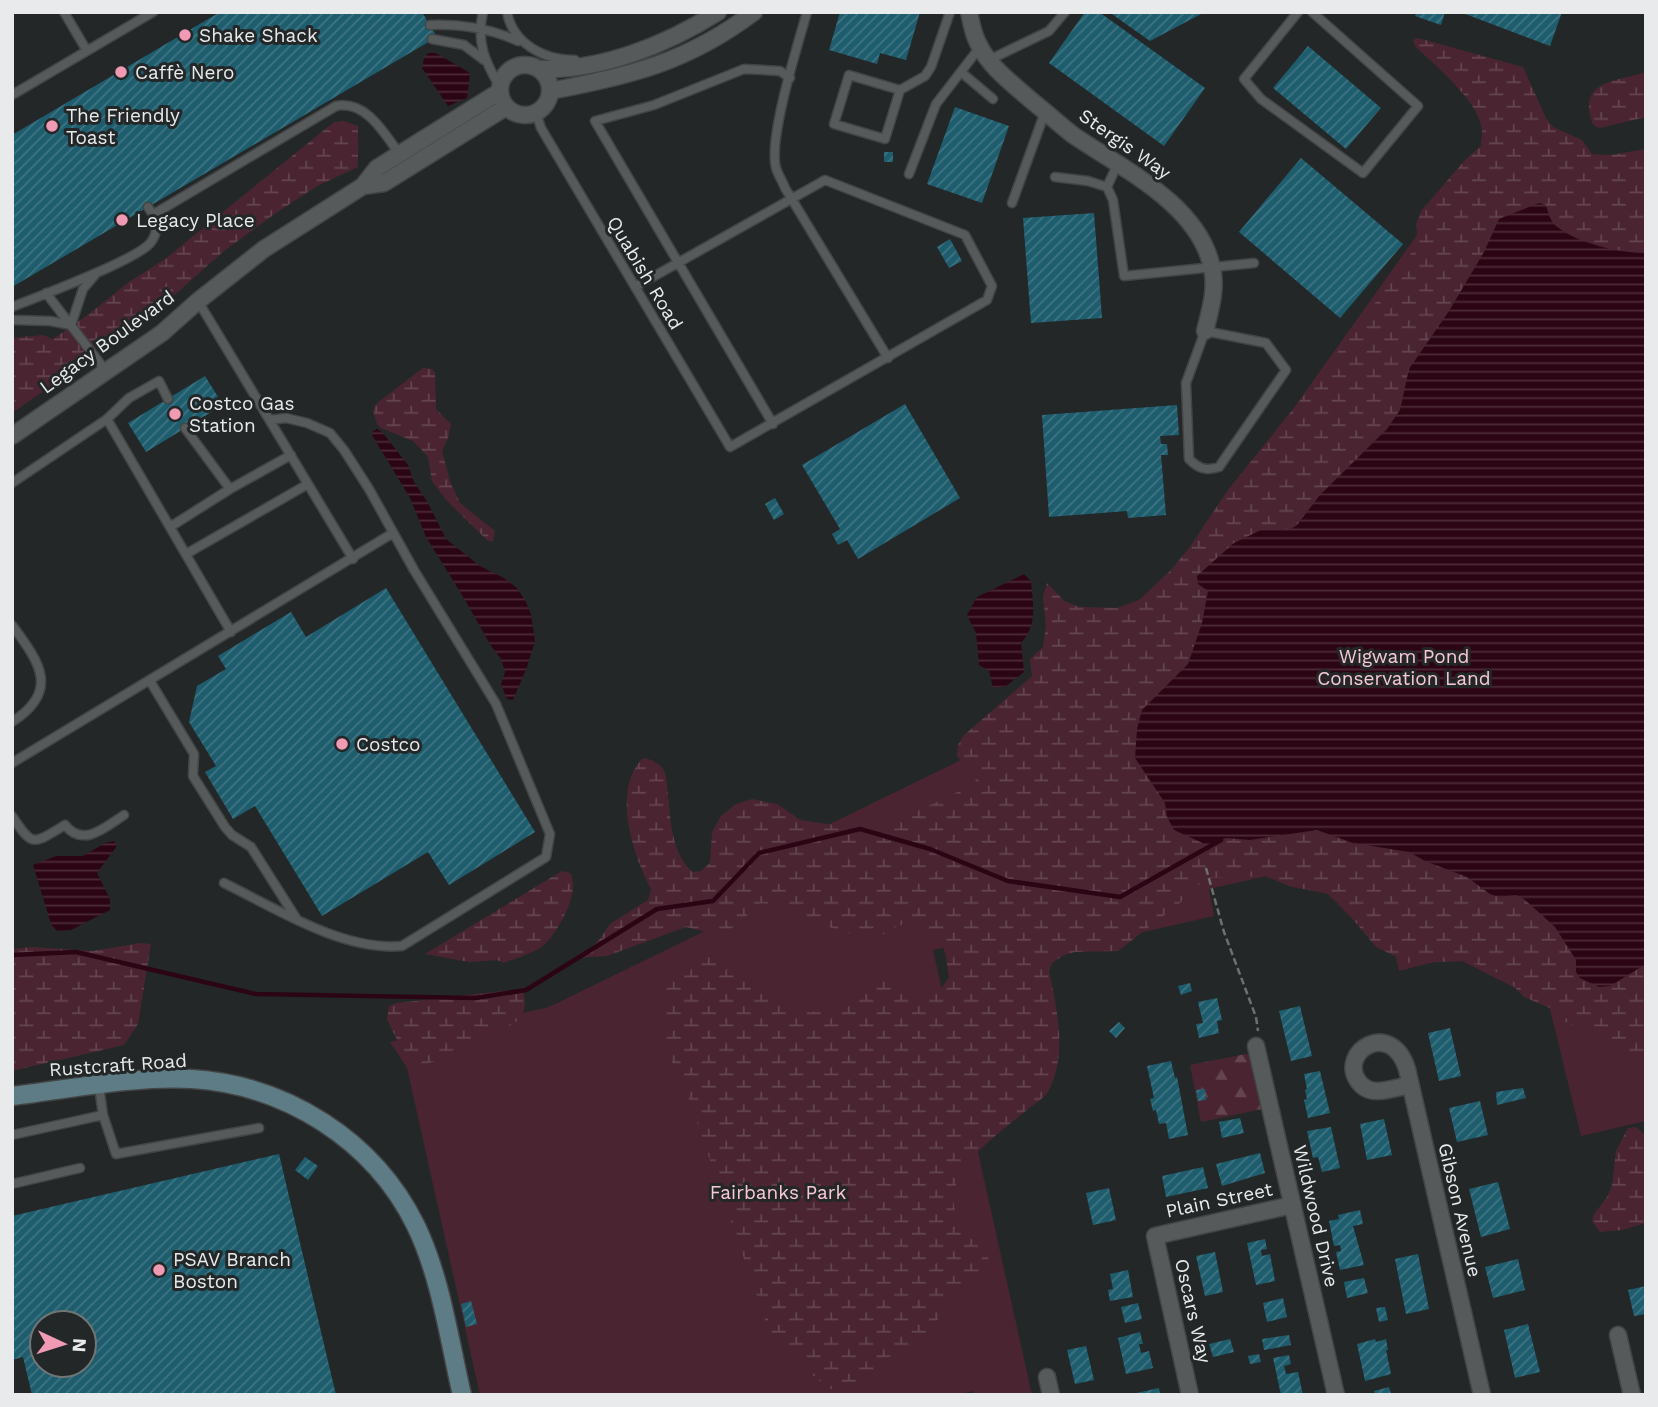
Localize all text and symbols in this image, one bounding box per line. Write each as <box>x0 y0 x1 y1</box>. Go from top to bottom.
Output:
place label: Shake Shack <box>199 24 318 47</box>
marker: Shake Shack <box>177 27 193 43</box>
place label: Caffè Nero <box>135 61 234 84</box>
marker: Caffè Nero <box>113 64 129 80</box>
place label: The Friendly Toast <box>66 104 180 149</box>
street label: Stergis Way <box>1075 104 1176 184</box>
marker: The Friendly Toast <box>44 118 60 134</box>
place label: Legacy Place <box>136 209 255 232</box>
marker: Legacy Place <box>114 212 130 228</box>
street label: Quabish Road <box>602 212 688 334</box>
street label: Legacy Boulevard <box>35 285 179 399</box>
place label: Costco Gas Station <box>189 392 294 437</box>
marker: Costco Gas Station <box>167 406 183 422</box>
park label: Wigwam Pond Conservation Land <box>1317 645 1491 690</box>
place label: Costco <box>356 733 420 756</box>
marker: Costco <box>334 736 350 752</box>
street label: Rustcraft Road <box>48 1049 188 1081</box>
street label: Gibson Avenue <box>1433 1141 1487 1279</box>
street label: Wildwood Drive <box>1288 1143 1344 1289</box>
street label: Plain Street <box>1163 1177 1275 1223</box>
park label: Fairbanks Park <box>710 1181 846 1204</box>
place label: PSAV Branch Boston <box>173 1248 291 1293</box>
street label: Oscars Way <box>1170 1257 1216 1366</box>
marker: PSAV Branch Boston <box>151 1262 167 1278</box>
north arrow <box>28 1309 98 1379</box>
text: N <box>67 1337 91 1353</box>

